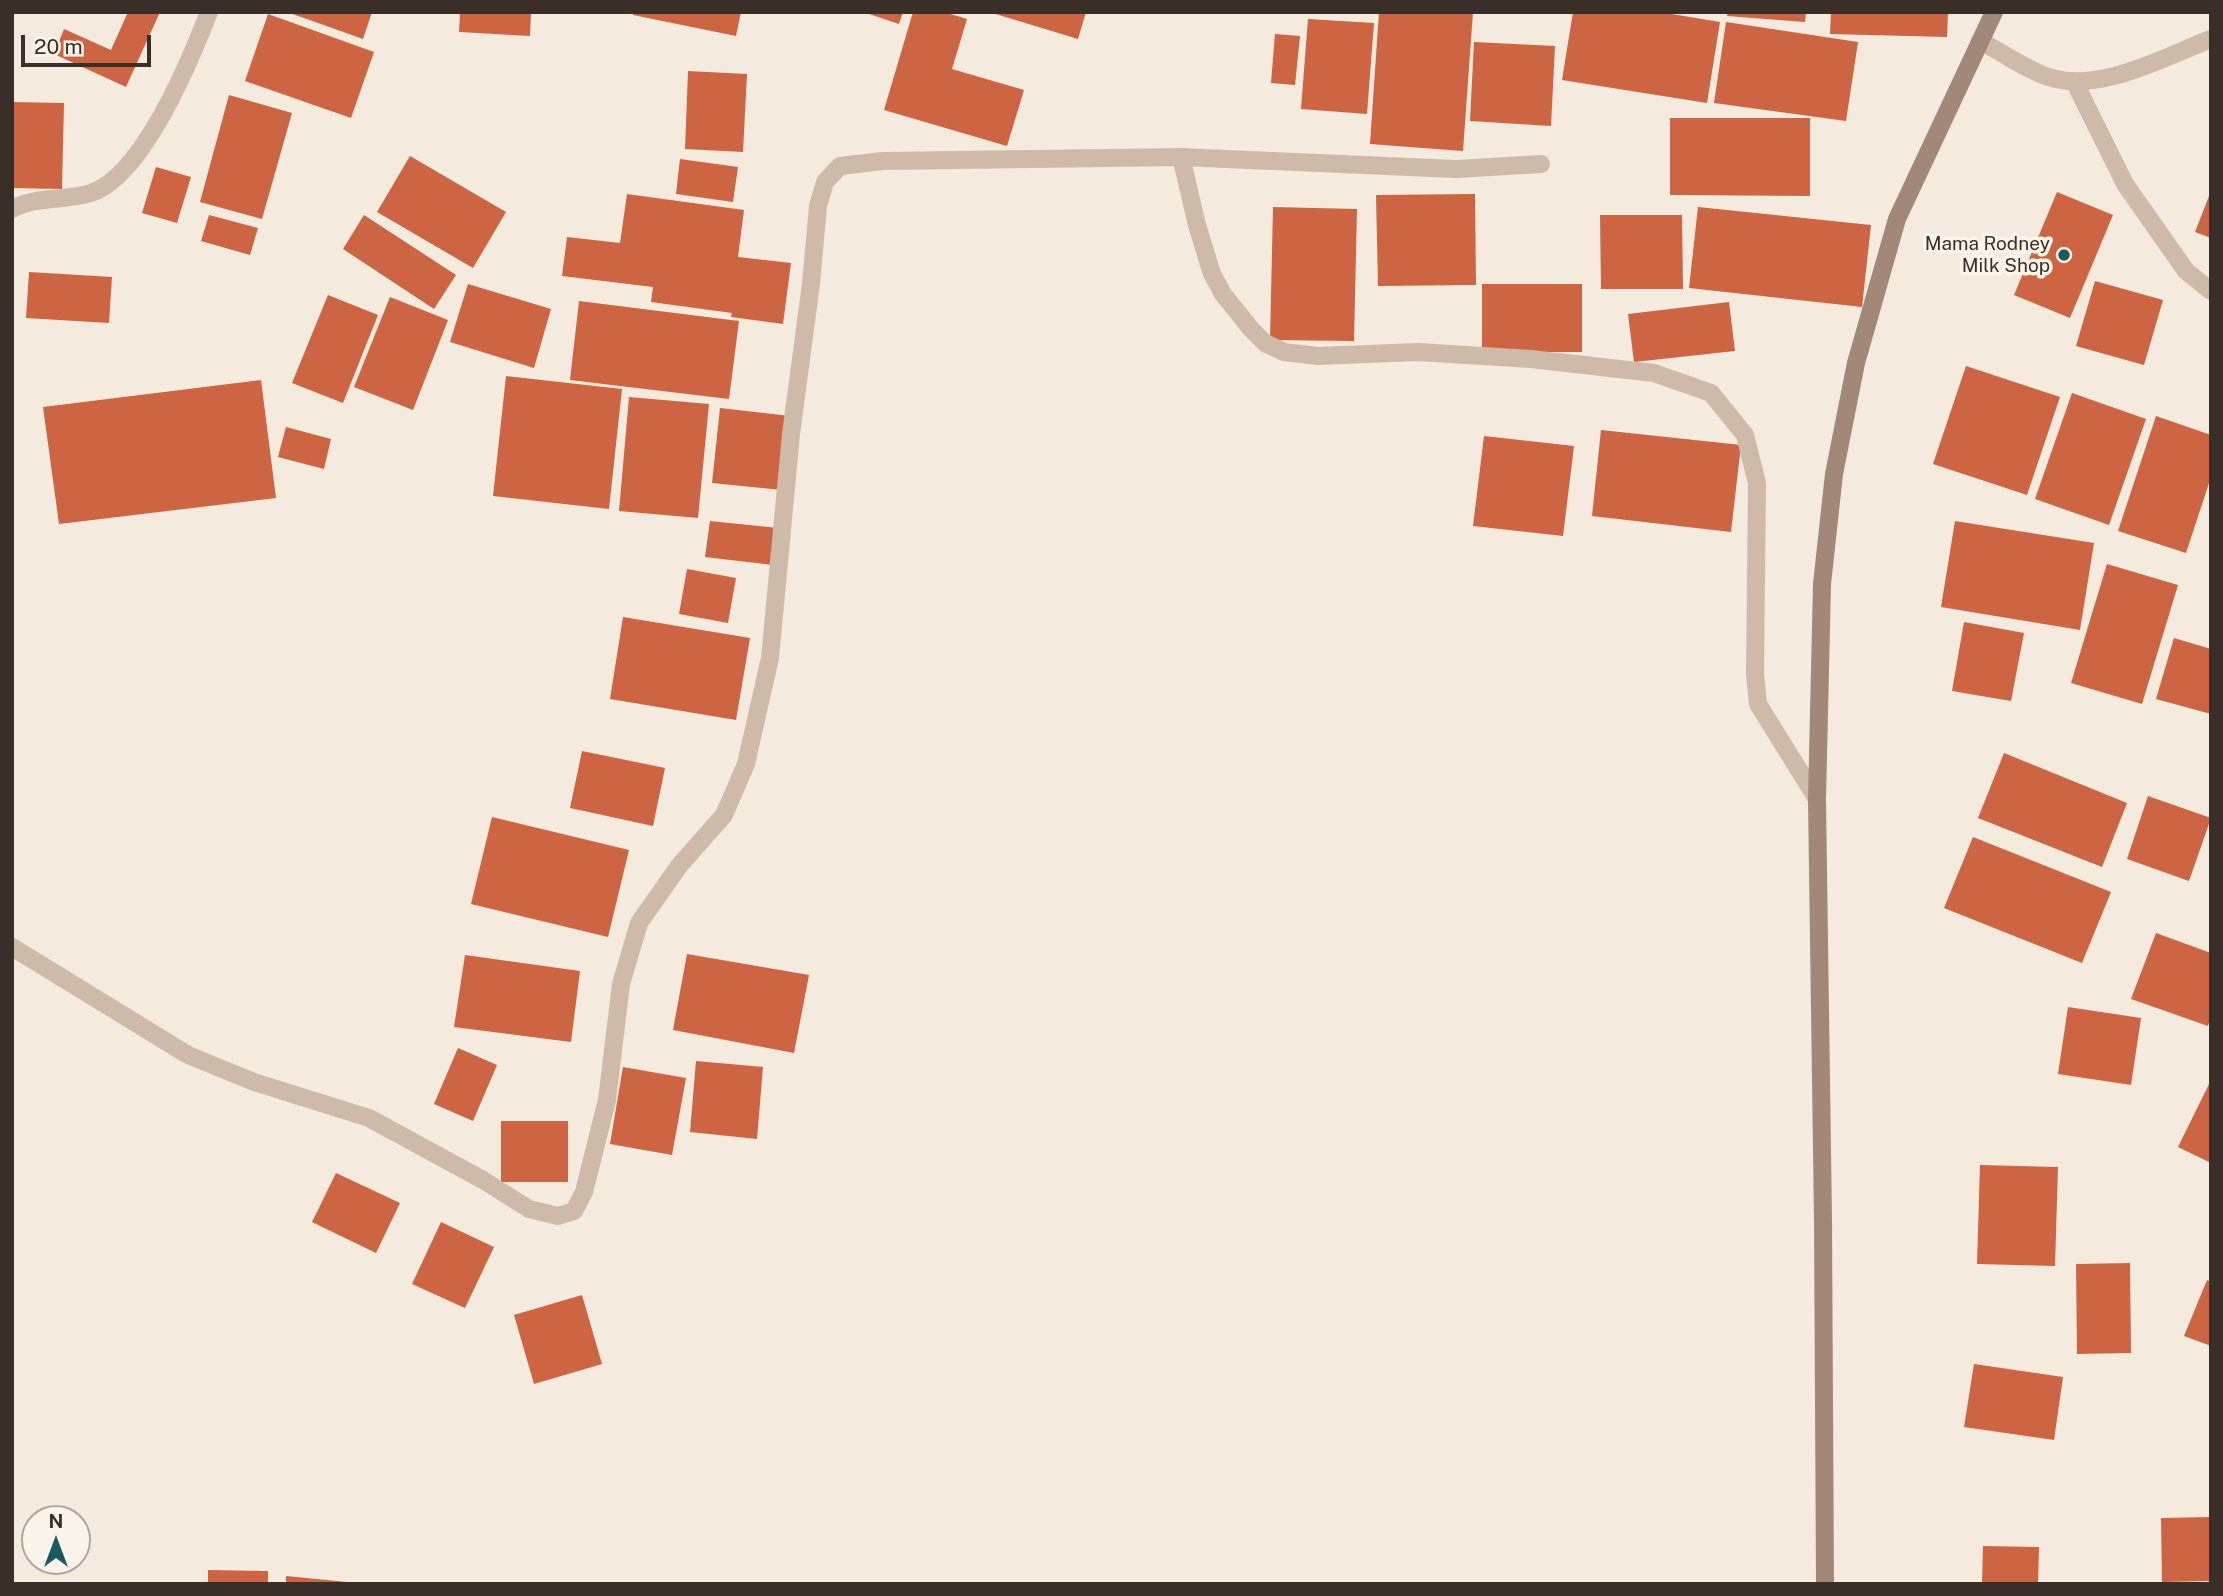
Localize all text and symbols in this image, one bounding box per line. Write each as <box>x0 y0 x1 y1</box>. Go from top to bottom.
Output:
scale bar <box>24 21 154 65</box>
text: 20 m <box>34 34 83 59</box>
place label: Mama Rodney Milk Shop <box>1925 233 2050 277</box>
marker: Mama Rodney Milk Shop <box>2056 247 2072 263</box>
north arrow <box>21 1505 91 1575</box>
text: N <box>49 1510 63 1532</box>

